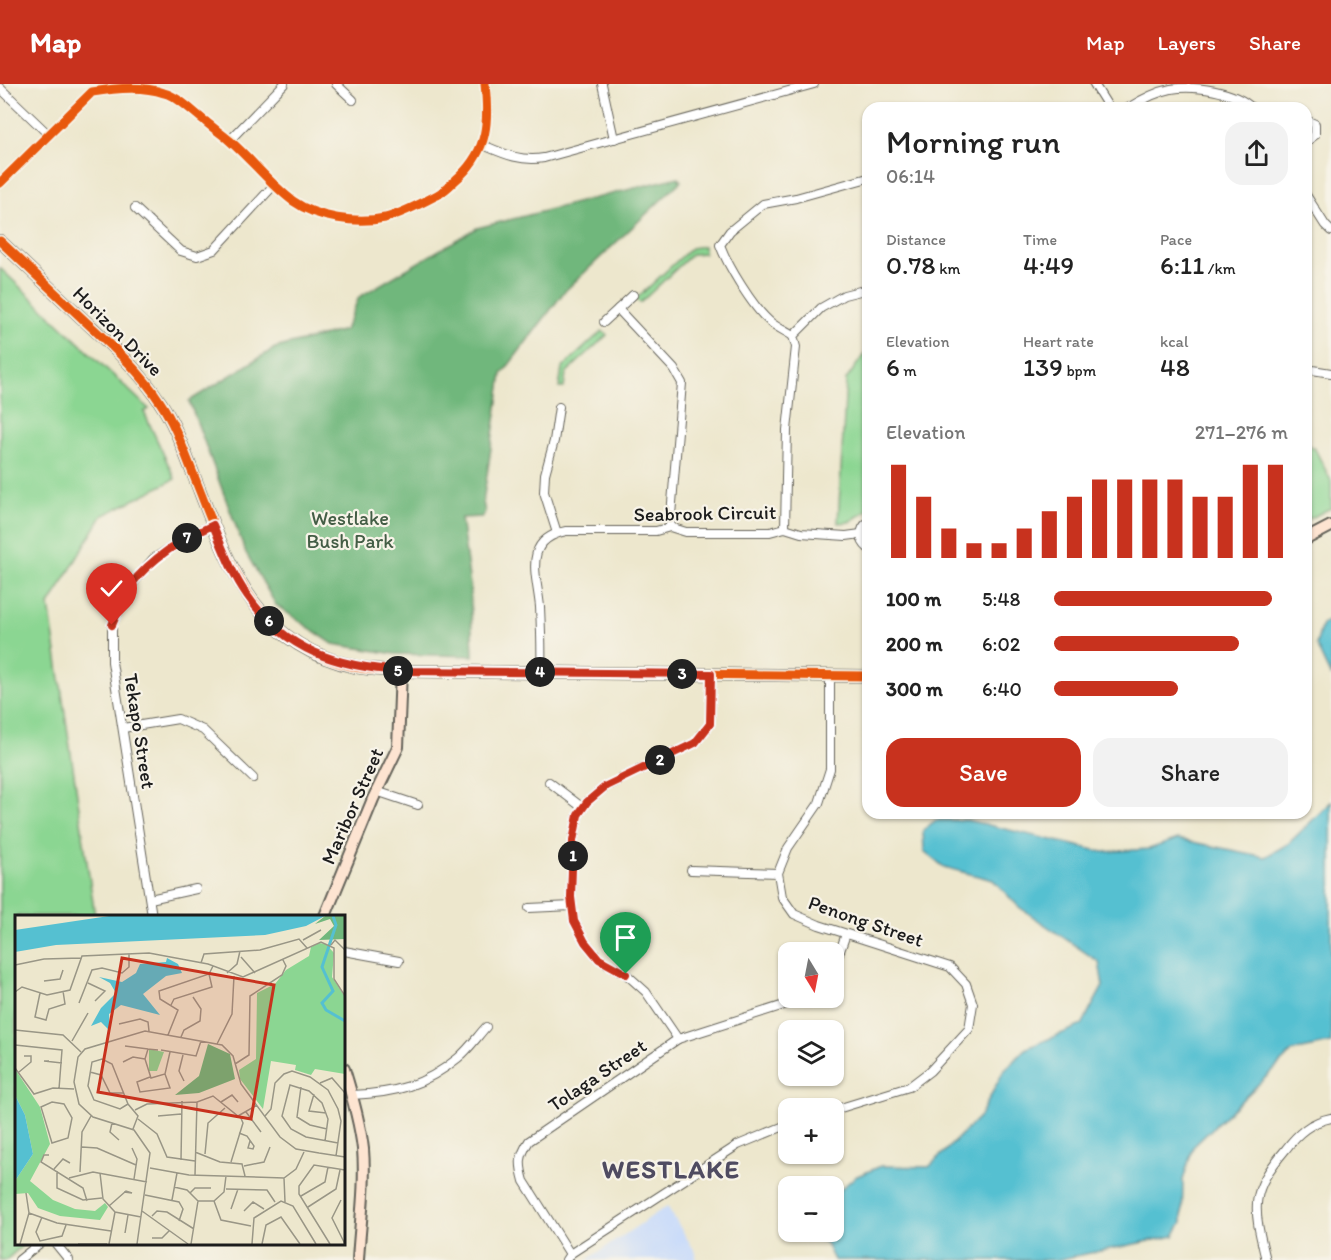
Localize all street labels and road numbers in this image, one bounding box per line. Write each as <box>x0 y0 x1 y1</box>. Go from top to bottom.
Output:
street label: Horizon Drive <box>68 281 168 381</box>
street label: Seabrook Circuit <box>634 500 776 526</box>
street label: Tekapo Street <box>119 671 161 791</box>
street label: Maribor Street <box>316 744 388 868</box>
street label: Penong Street <box>805 890 927 952</box>
street label: Tolaga Street <box>543 1033 651 1117</box>

